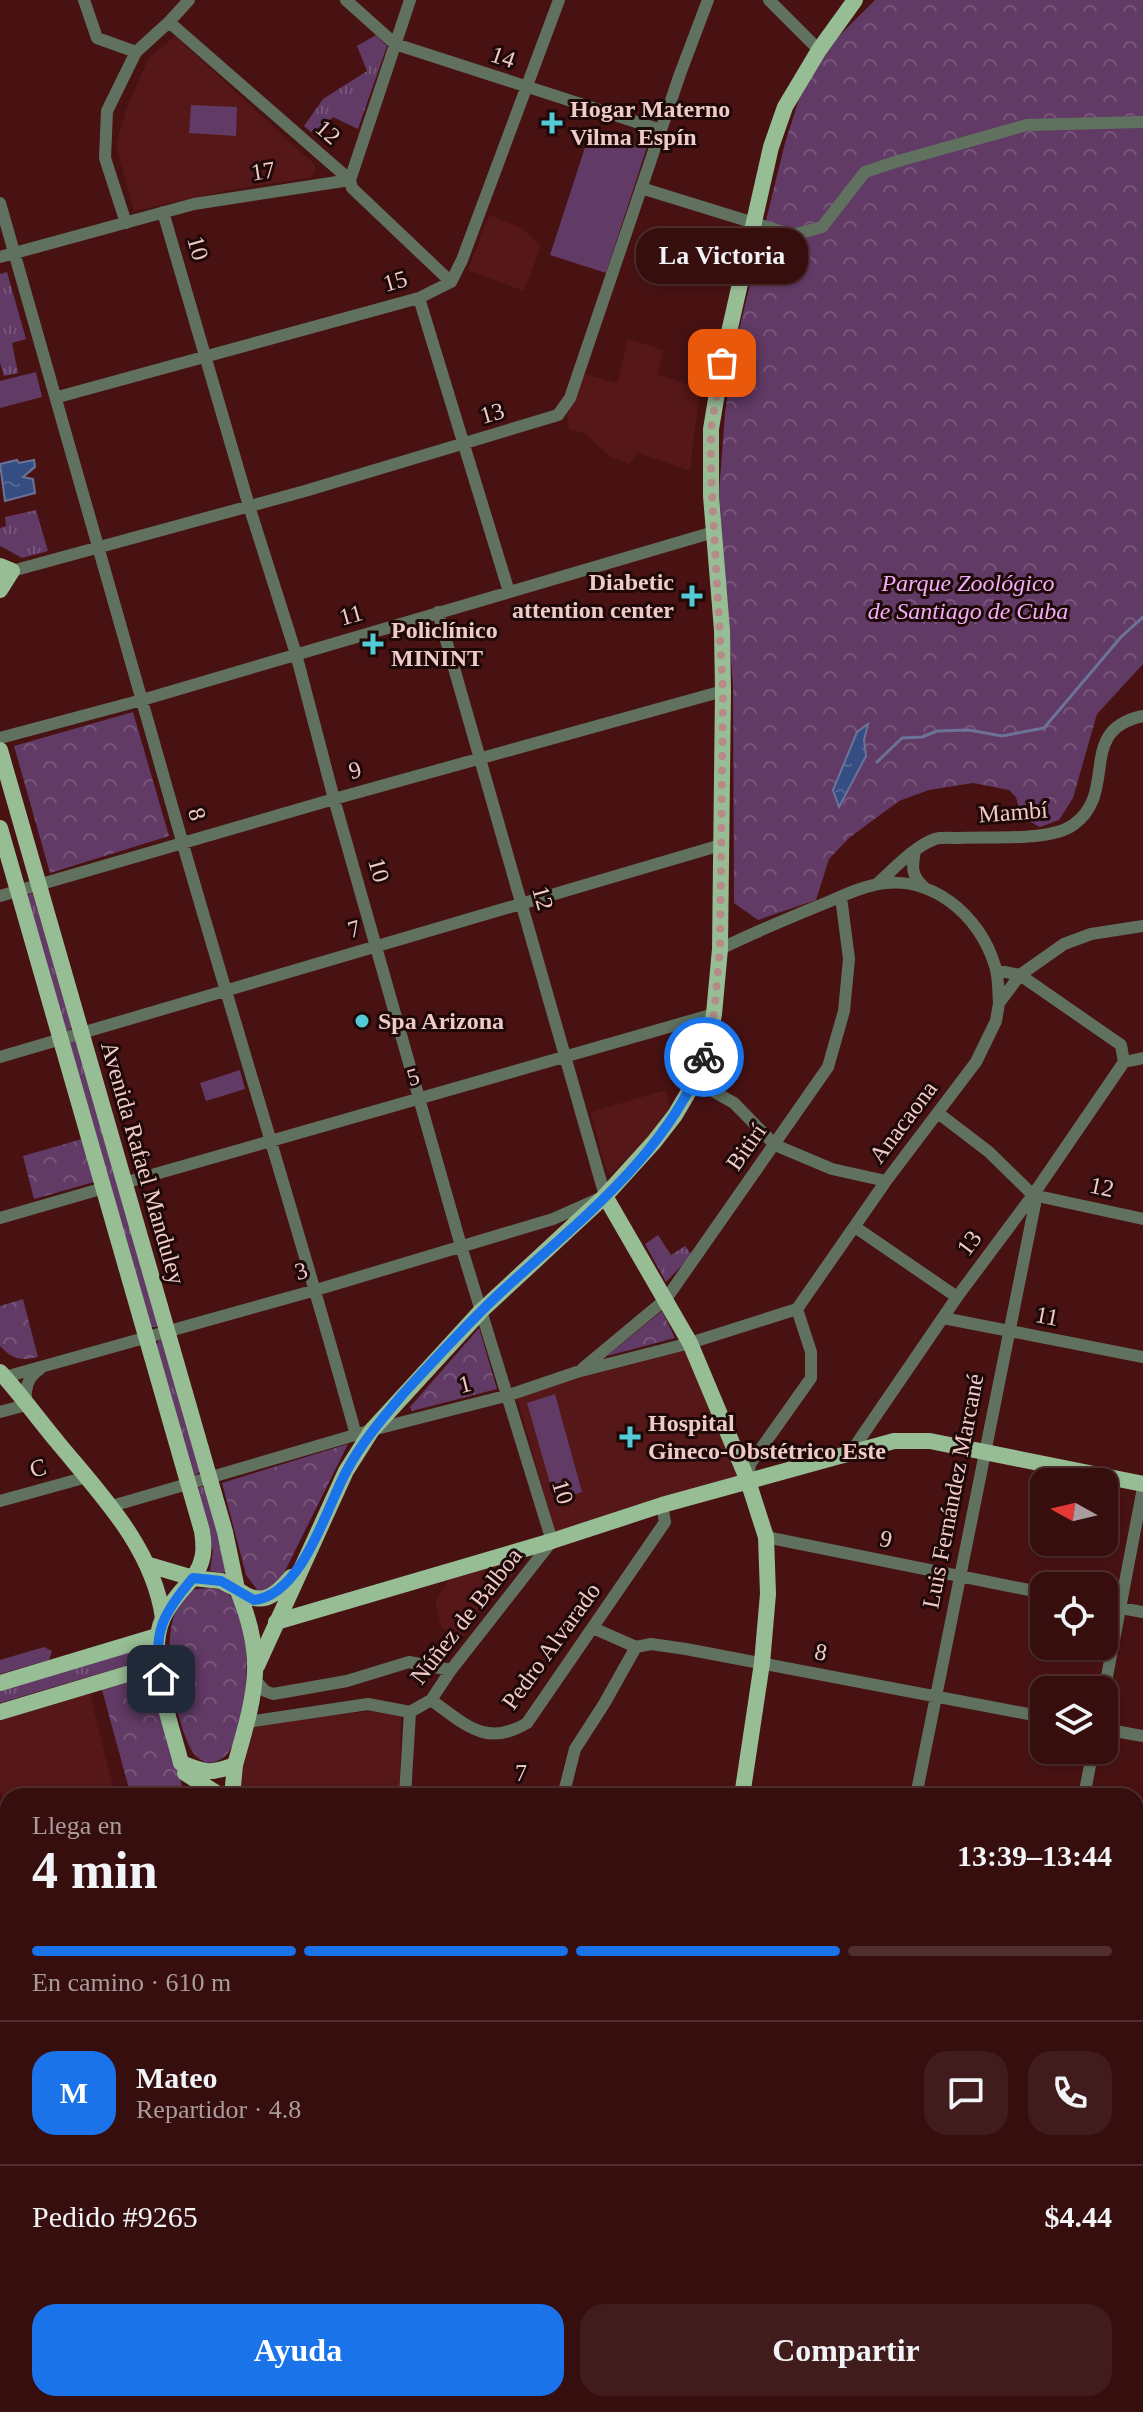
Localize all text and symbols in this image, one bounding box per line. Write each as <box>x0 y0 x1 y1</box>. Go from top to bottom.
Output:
street label: 14 <box>487 41 519 73</box>
place label: Hogar Materno Vilma Espín <box>570 96 730 150</box>
marker: Hogar Materno Vilma Espín <box>541 112 563 134</box>
street label: 12 <box>310 114 346 150</box>
street label: 17 <box>249 156 277 186</box>
callout: La Victoria <box>636 227 808 283</box>
street label: 10 <box>182 233 214 263</box>
text: La Victoria <box>659 241 785 270</box>
street label: 15 <box>380 265 410 297</box>
pin <box>688 329 756 397</box>
icon: bag <box>700 341 744 385</box>
street label: 13 <box>477 397 507 429</box>
place label: Diabetic attention center <box>512 569 674 623</box>
park label: Parque Zoológico de Santiago de Cuba <box>868 570 1068 624</box>
marker: Diabetic attention center <box>681 585 703 607</box>
street label: 11 <box>336 599 366 631</box>
place label: Policlínico MININT <box>391 617 498 671</box>
marker: Policlínico MININT <box>362 633 384 655</box>
street label: 9 <box>346 756 364 784</box>
street label: Mambí <box>978 797 1049 827</box>
street label: 8 <box>183 805 211 823</box>
street label: 10 <box>363 855 395 885</box>
street label: 12 <box>527 883 559 913</box>
street label: 7 <box>345 915 363 943</box>
place label: Spa Arizona <box>378 1008 504 1034</box>
marker: Spa Arizona <box>353 1012 371 1030</box>
courier <box>664 1017 744 1097</box>
icon: bike <box>682 1035 726 1079</box>
street label: Avenida Rafael Manduley <box>96 1039 190 1287</box>
street label: 5 <box>404 1063 422 1091</box>
street label: Anacaona <box>864 1076 942 1168</box>
street label: Bitirí <box>721 1119 771 1175</box>
street label: 12 <box>1088 1172 1116 1202</box>
street label: 13 <box>951 1226 987 1260</box>
street label: 3 <box>292 1257 310 1285</box>
street label: 11 <box>1033 1301 1061 1331</box>
street label: 1 <box>456 1370 474 1398</box>
street label: Luis Fernández Marcané <box>917 1371 989 1611</box>
place label: Hospital Gineco-Obstétrico Este <box>648 1410 886 1464</box>
marker: Hospital Gineco-Obstétrico Este <box>619 1426 641 1448</box>
street label: C <box>27 1453 49 1483</box>
north arrow <box>1030 1468 1118 1556</box>
map controls <box>1030 1468 1118 1764</box>
street label: 10 <box>547 1477 579 1507</box>
street label: 9 <box>877 1525 895 1553</box>
street label: Núñez de Balboa <box>405 1543 527 1689</box>
button: locate <box>1030 1572 1118 1660</box>
street label: Pedro Alvarado <box>496 1578 606 1714</box>
street label: 8 <box>813 1638 829 1666</box>
pin <box>127 1645 195 1713</box>
icon: home <box>139 1657 183 1701</box>
button: layers <box>1030 1676 1118 1764</box>
street label: 7 <box>515 1760 527 1786</box>
text: Llega en <box>32 1811 122 1840</box>
text: 13:39–13:44 <box>957 1839 1112 1872</box>
text: 4 min <box>32 1842 158 1899</box>
text: En camino · 610 m <box>32 1968 231 1997</box>
button: chat <box>924 2051 1008 2135</box>
button: phone <box>1028 2051 1112 2135</box>
text: Mateo <box>136 2061 218 2094</box>
text: M <box>60 2076 88 2109</box>
text: Repartidor · 4.8 <box>136 2095 301 2124</box>
text: Pedido #9265 <box>32 2200 198 2233</box>
text: $4.44 <box>1045 2200 1112 2233</box>
button: Ayuda <box>32 2304 564 2396</box>
button: Compartir <box>580 2304 1112 2396</box>

